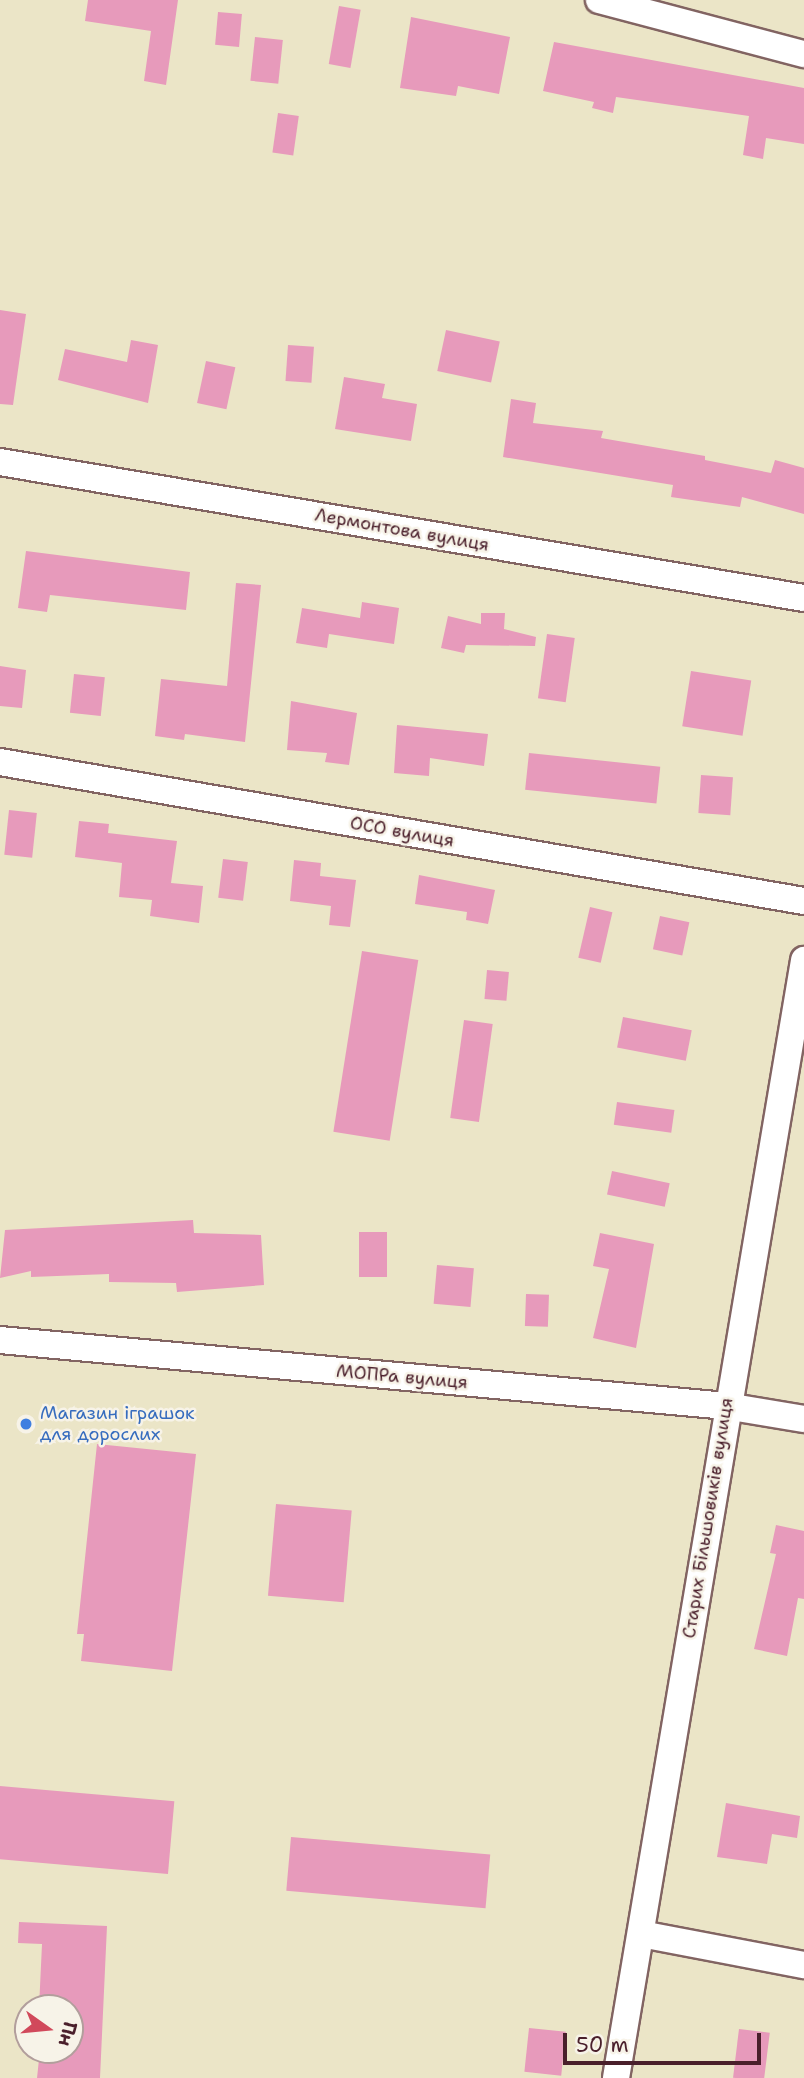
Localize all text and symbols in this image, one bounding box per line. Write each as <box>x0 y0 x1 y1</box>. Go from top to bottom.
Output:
street label: Лермонтова вулиця <box>313 504 491 556</box>
street label: ОСО вулиця <box>348 812 456 852</box>
street label: МОПРа вулиця <box>335 1360 469 1394</box>
street label: Старих Більшовиків вулиця <box>678 1396 738 1640</box>
place label: Магазин іграшок для дорослих <box>40 1403 195 1446</box>
marker: Магазин іграшок для дорослих <box>18 1416 34 1432</box>
north arrow <box>14 1994 84 2064</box>
scale bar <box>566 2018 764 2062</box>
text: Пн <box>53 2019 83 2049</box>
text: 50 m <box>576 2031 629 2059</box>

